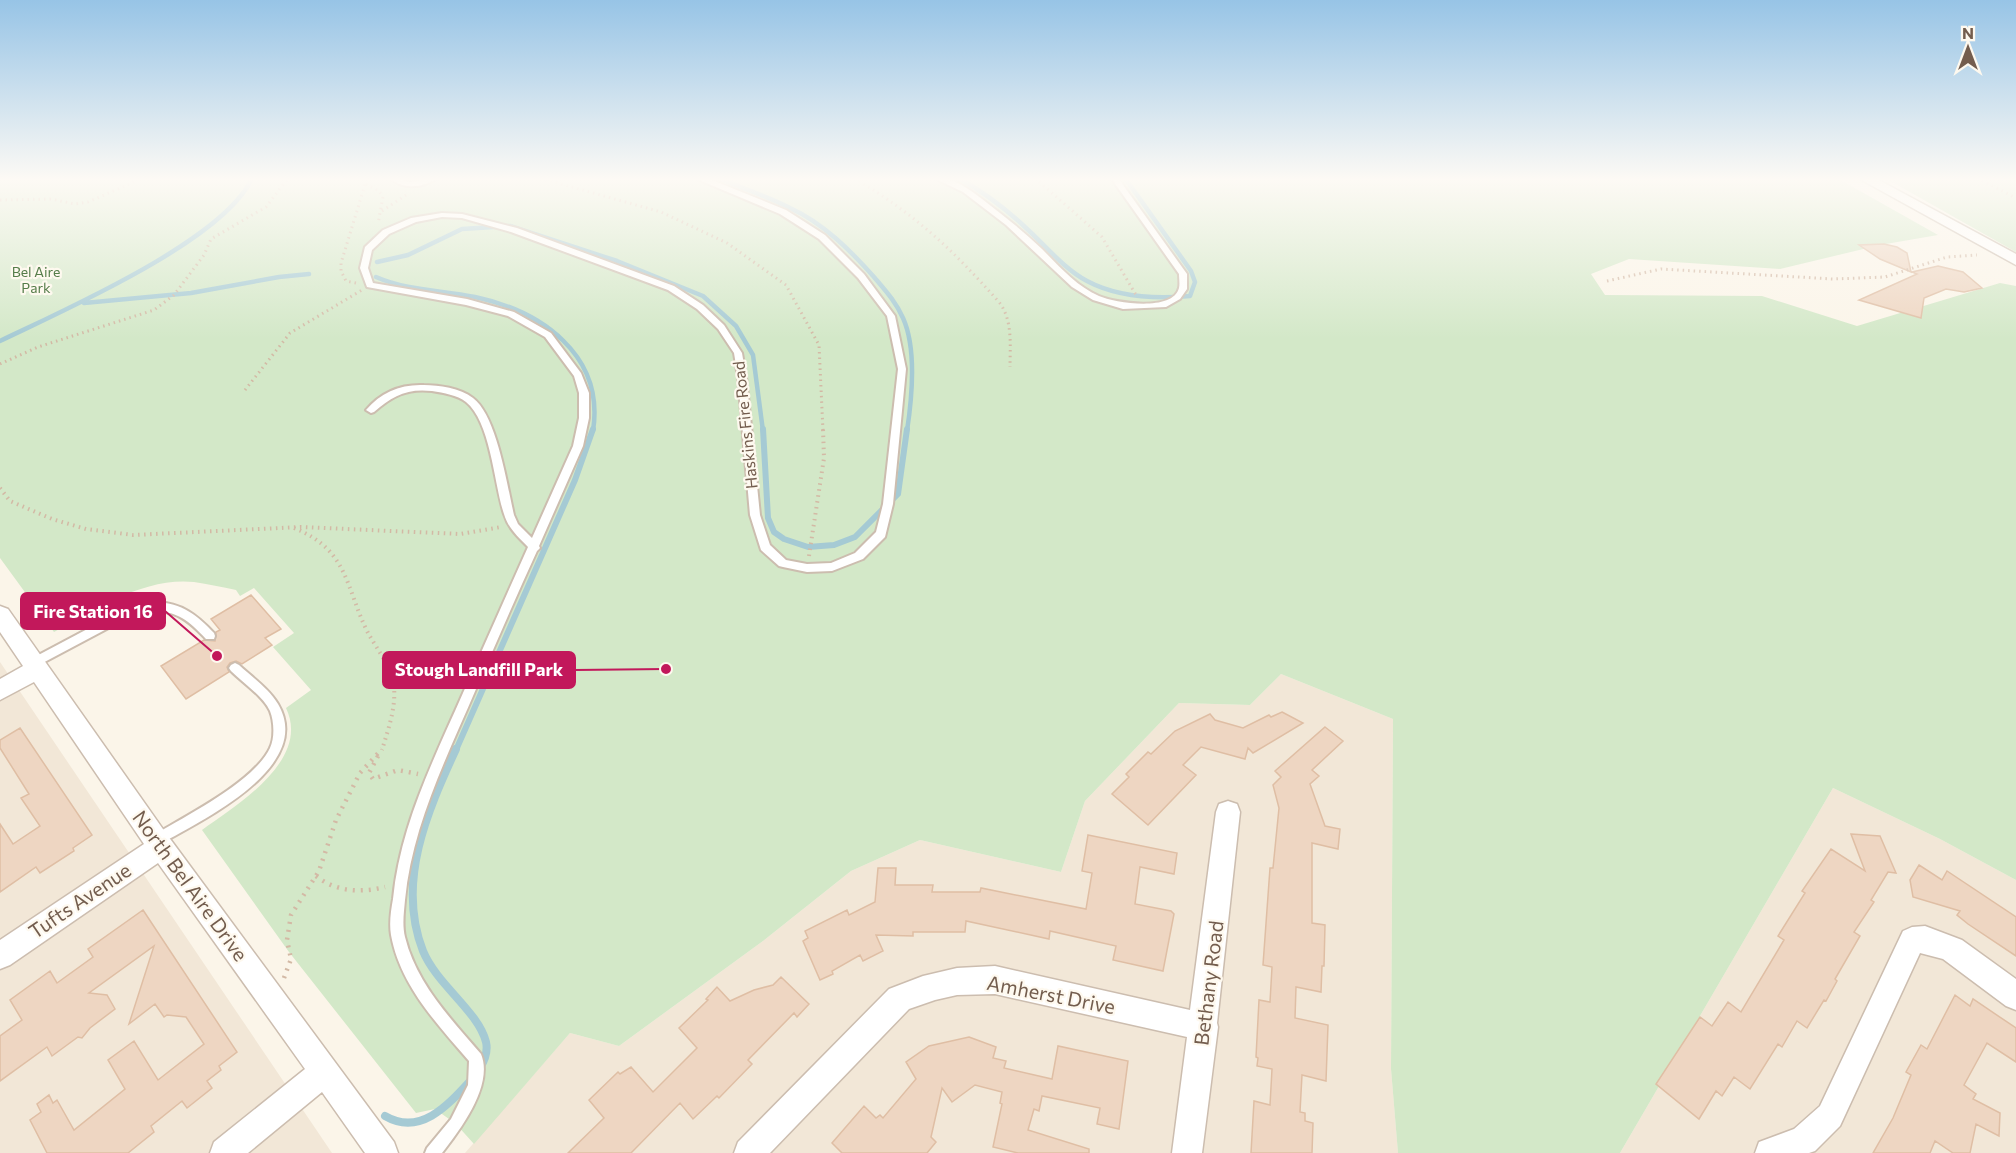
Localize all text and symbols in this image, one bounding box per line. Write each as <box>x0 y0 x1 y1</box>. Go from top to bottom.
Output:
north arrow <box>1938 18 1998 78</box>
text: N <box>1962 23 1974 42</box>
park label: Bel Aire Park <box>12 263 60 296</box>
street label: Haskins Fire Road <box>728 360 761 490</box>
callout: Fire Station 16 <box>21 593 165 629</box>
text: Fire Station 16 <box>33 600 153 622</box>
callout: Stough Landfill Park <box>383 652 575 688</box>
text: Stough Landfill Park <box>395 658 564 680</box>
street label: North Bel Aire Drive <box>128 805 253 965</box>
street label: Tufts Avenue <box>24 857 135 943</box>
street label: Bethany Road <box>1188 919 1228 1047</box>
street label: Amherst Drive <box>985 970 1117 1018</box>

